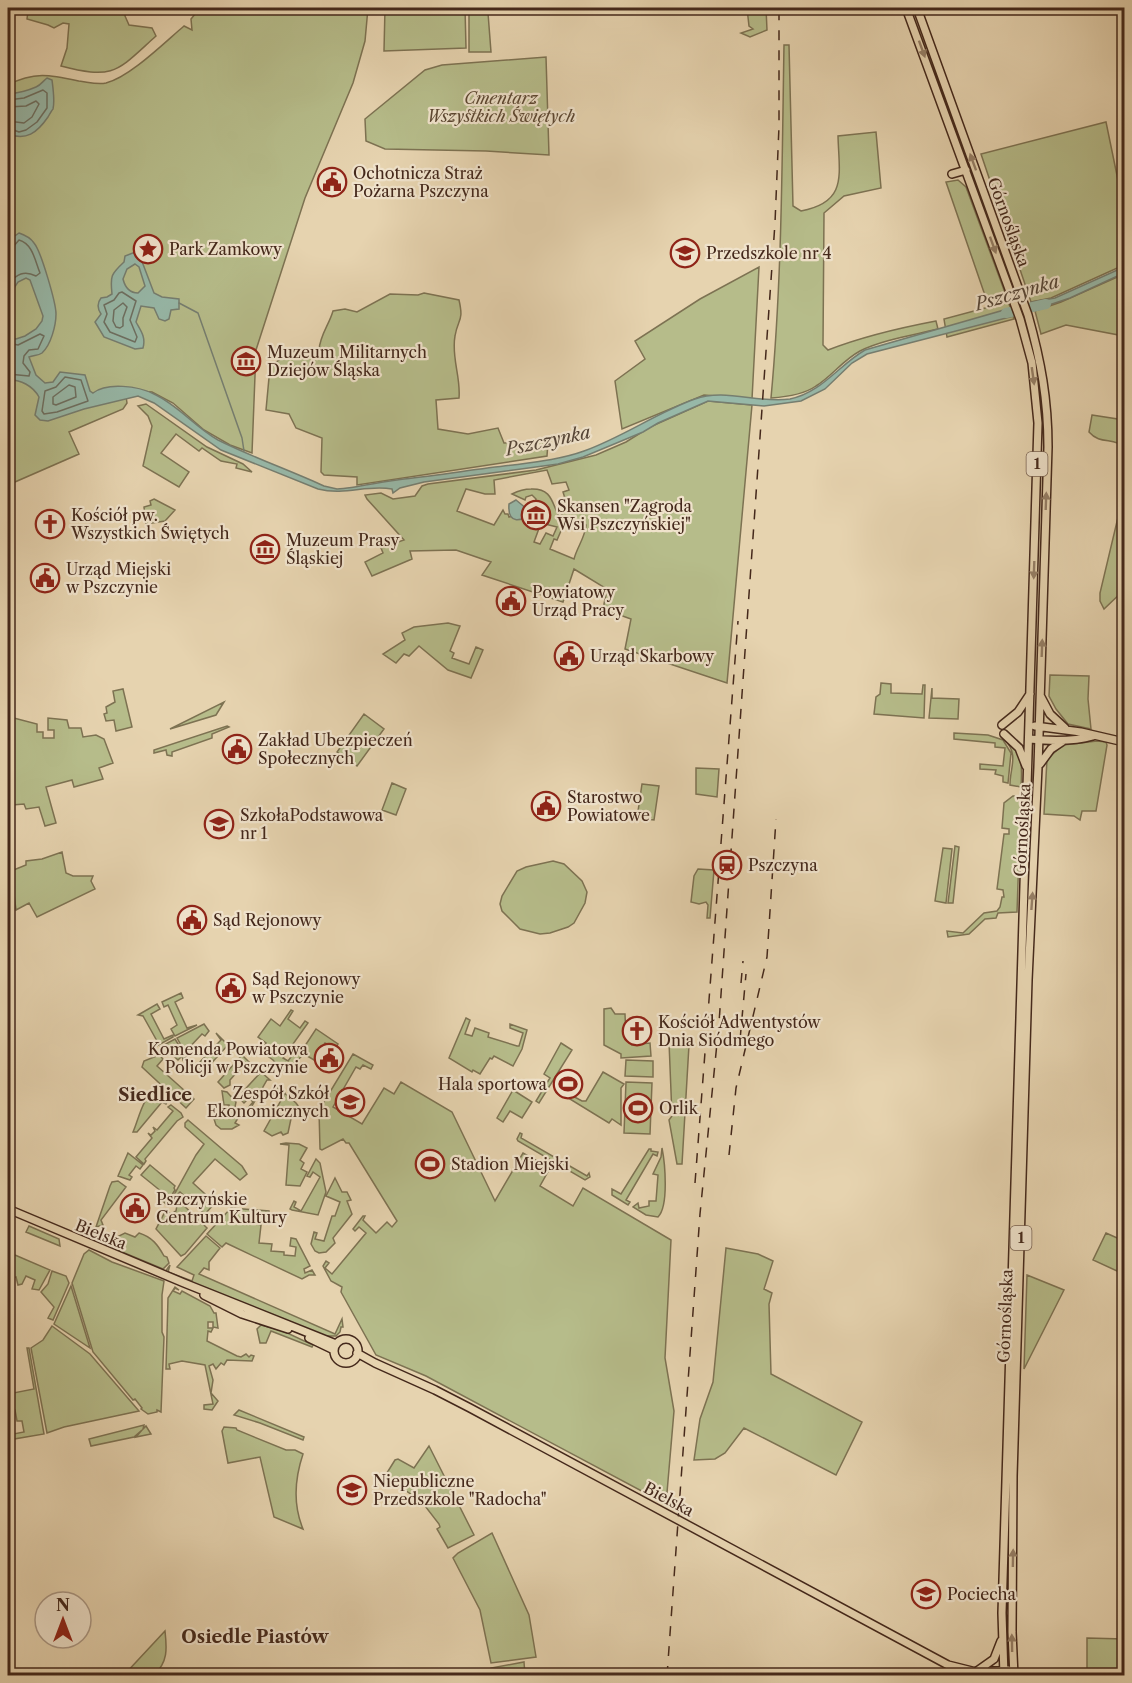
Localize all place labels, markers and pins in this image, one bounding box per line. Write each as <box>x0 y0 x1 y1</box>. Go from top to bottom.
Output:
place label: Ochotnicza Straż Pożarna Pszczyna <box>353 163 489 201</box>
public building icon: Ochotnicza Straż Pożarna Pszczyna <box>316 166 348 198</box>
place icon: Park Zamkowy <box>132 233 164 265</box>
school or university icon: Przedszkole nr 4 <box>669 237 701 269</box>
place label: Park Zamkowy <box>169 239 283 259</box>
place label: Przedszkole nr 4 <box>706 243 832 263</box>
place label: Muzeum Militarnych Dziejów Śląska <box>267 342 427 380</box>
museum icon: Muzeum Militarnych Dziejów Śląska <box>230 345 262 377</box>
place label: Skansen "Zagroda Wsi Pszczyńskiej" <box>556 496 693 534</box>
museum icon: Skansen "Zagroda Wsi Pszczyńskiej" <box>520 499 552 531</box>
place label: Kościół pw. Wszystkich Świętych <box>70 505 229 543</box>
church icon: Kościół pw. Wszystkich Świętych <box>34 508 66 540</box>
place label: Muzeum Prasy Śląskiej <box>286 530 401 568</box>
museum icon: Muzeum Prasy Śląskiej <box>249 533 281 565</box>
place label: Urząd Miejski w Pszczynie <box>65 559 171 597</box>
public building icon: Urząd Miejski w Pszczynie <box>29 562 61 594</box>
place label: Powiatowy Urząd Pracy <box>532 582 625 620</box>
public building icon: Powiatowy Urząd Pracy <box>495 585 527 617</box>
public building icon: Urząd Skarbowy <box>553 640 585 672</box>
place label: Urząd Skarbowy <box>590 646 715 666</box>
place label: Zakład Ubezpieczeń Społecznych <box>258 730 413 768</box>
public building icon: Zakład Ubezpieczeń Społecznych <box>221 733 253 765</box>
place label: Starostwo Powiatowe <box>567 787 650 825</box>
public building icon: Starostwo Powiatowe <box>530 790 562 822</box>
place label: SzkołaPodstawowa nr 1 <box>240 805 384 843</box>
school or university icon: SzkołaPodstawowa nr 1 <box>203 808 235 840</box>
station icon: Pszczyna <box>711 849 743 881</box>
place label: Pszczyna <box>748 855 818 875</box>
public building icon: Sąd Rejonowy <box>176 904 208 936</box>
place label: Sąd Rejonowy <box>213 910 323 930</box>
place label: Sąd Rejonowy w Pszczynie <box>251 969 362 1007</box>
public building icon: Sąd Rejonowy w Pszczynie <box>215 972 247 1004</box>
place label: Kościół Adwentystów Dnia Siódmego <box>658 1012 821 1050</box>
church icon: Kościół Adwentystów Dnia Siódmego <box>621 1015 653 1047</box>
place label: Komenda Powiatowa Policji w Pszczynie <box>148 1039 309 1077</box>
public building icon: Komenda Powiatowa Policji w Pszczynie <box>313 1042 345 1074</box>
sports icon: Hala sportowa <box>552 1068 584 1100</box>
place label: Hala sportowa <box>438 1074 548 1094</box>
place label: Zespół Szkół Ekonomicznych <box>207 1083 329 1121</box>
school or university icon: Zespół Szkół Ekonomicznych <box>334 1086 366 1118</box>
sports icon: Orlik <box>622 1092 654 1124</box>
place label: Orlik <box>659 1098 699 1118</box>
sports icon: Stadion Miejski <box>414 1148 446 1180</box>
place label: Stadion Miejski <box>451 1154 569 1174</box>
place label: Pszczyńskie Centrum Kultury <box>156 1189 288 1227</box>
public building icon: Pszczyńskie Centrum Kultury <box>119 1192 151 1224</box>
place label: Niepubliczne Przedszkole "Radocha" <box>373 1471 547 1509</box>
school or university icon: Niepubliczne Przedszkole "Radocha" <box>336 1474 368 1506</box>
school or university icon: Pociecha <box>910 1578 942 1610</box>
place label: Pociecha <box>947 1584 1017 1604</box>

